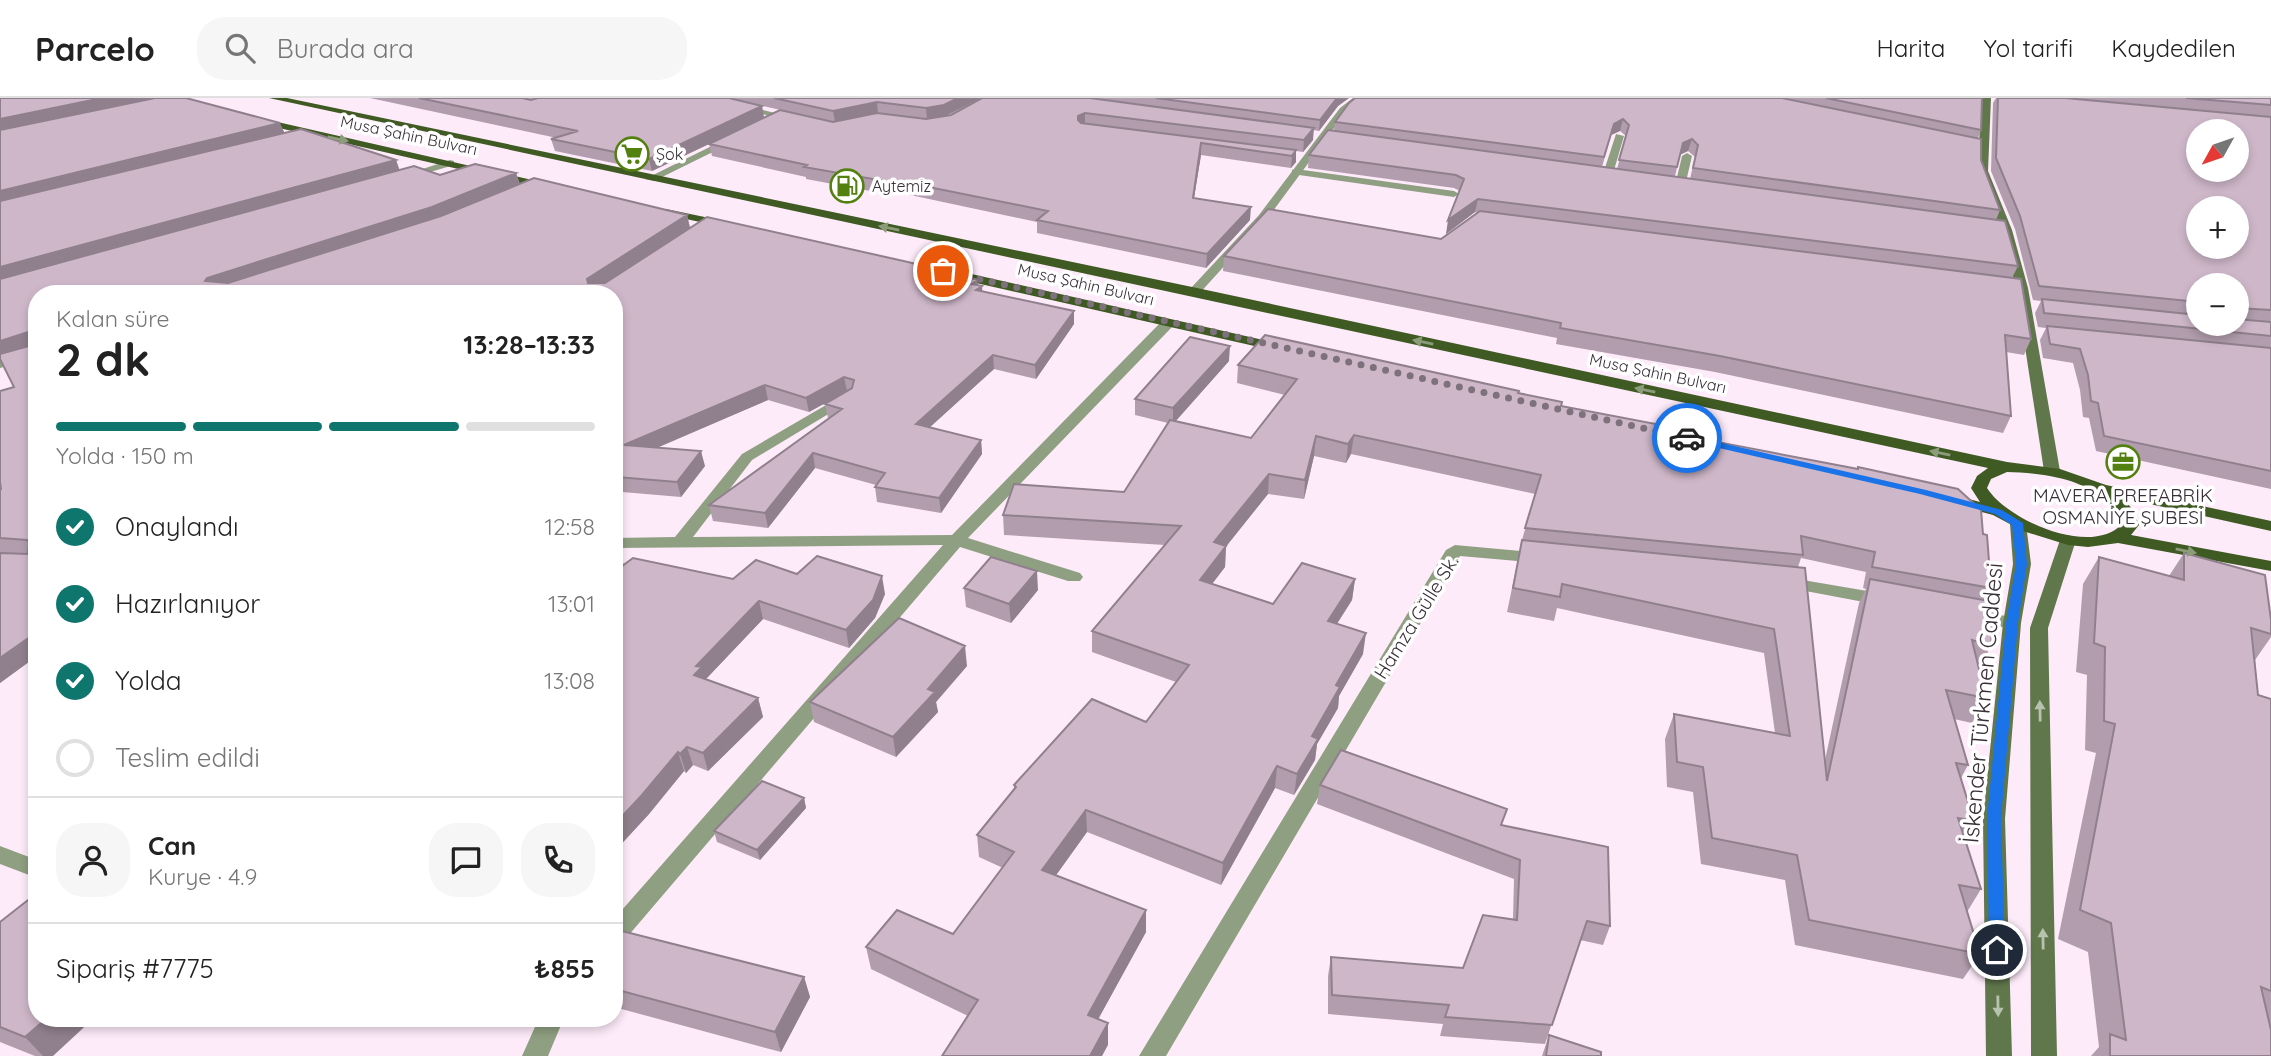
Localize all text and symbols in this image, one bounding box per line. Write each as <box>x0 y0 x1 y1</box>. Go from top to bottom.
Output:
search box <box>197 17 687 80</box>
text: Parcelo <box>35 28 155 69</box>
icon: search <box>221 29 259 67</box>
text: Burada ara <box>277 32 414 65</box>
text: Harita <box>1877 33 1945 63</box>
text: Yol tarifi <box>1983 33 2073 63</box>
text: Kaydedilen <box>2111 33 2236 63</box>
street label: Musa Şahin Bulvarı <box>339 111 479 159</box>
north arrow <box>2186 119 2249 182</box>
map controls <box>2186 119 2249 336</box>
one-way arrow <box>327 134 349 145</box>
supermarket icon: Şok <box>613 135 651 173</box>
place label: Şok <box>656 144 683 164</box>
fuel station icon: Aytemiz <box>828 167 866 205</box>
place label: Aytemiz <box>872 176 931 196</box>
button: + <box>2186 196 2249 259</box>
one-way arrow <box>878 223 900 234</box>
pin <box>913 241 973 301</box>
icon: bag <box>924 252 962 290</box>
street label: Musa Şahin Bulvarı <box>1016 259 1156 309</box>
button: − <box>2186 273 2249 336</box>
text: Kalan süre <box>56 304 169 333</box>
text: 13:28–13:33 <box>463 328 595 361</box>
text: 2 dk <box>56 330 150 388</box>
one-way arrow <box>1412 336 1434 347</box>
street label: Musa Şahin Bulvarı <box>1588 349 1728 397</box>
one-way arrow <box>1634 385 1656 396</box>
courier <box>1652 403 1722 473</box>
icon: car <box>1668 419 1706 457</box>
text: Yolda · 150 m <box>56 441 194 470</box>
office icon: MAVERA PREFABRİK OSMANİYE ŞUBESİ <box>2104 443 2142 481</box>
one-way arrow <box>1929 447 1951 458</box>
place label: MAVERA PREFABRİK OSMANİYE ŞUBESİ <box>2033 483 2213 529</box>
icon: check <box>56 508 94 546</box>
text: Onaylandı <box>115 510 239 543</box>
text: 12:58 <box>544 512 595 541</box>
one-way arrow <box>2175 545 2197 556</box>
street label: Hamza Gülle Sk. <box>1368 551 1464 683</box>
street label: İskender Türkmen Caddesi <box>1955 562 2009 844</box>
icon: check <box>56 585 94 623</box>
text: Hazırlanıyor <box>115 587 260 620</box>
text: 13:01 <box>548 589 595 618</box>
icon: check <box>56 662 94 700</box>
text: Yolda <box>115 664 181 697</box>
text: 13:08 <box>544 666 595 695</box>
one-way arrow <box>2034 700 2046 722</box>
text: Teslim edildi <box>115 741 260 774</box>
button: person <box>56 823 130 897</box>
button: chat <box>429 823 503 897</box>
button: phone <box>521 823 595 897</box>
text: Can <box>148 829 196 862</box>
text: Kurye · 4.9 <box>148 862 257 891</box>
pin <box>1967 920 2027 980</box>
one-way arrow <box>2037 928 2049 950</box>
icon: home <box>1978 931 2016 969</box>
text: Sipariş #7775 <box>56 952 214 985</box>
text: ₺855 <box>534 952 595 985</box>
one-way arrow <box>1992 996 2004 1018</box>

